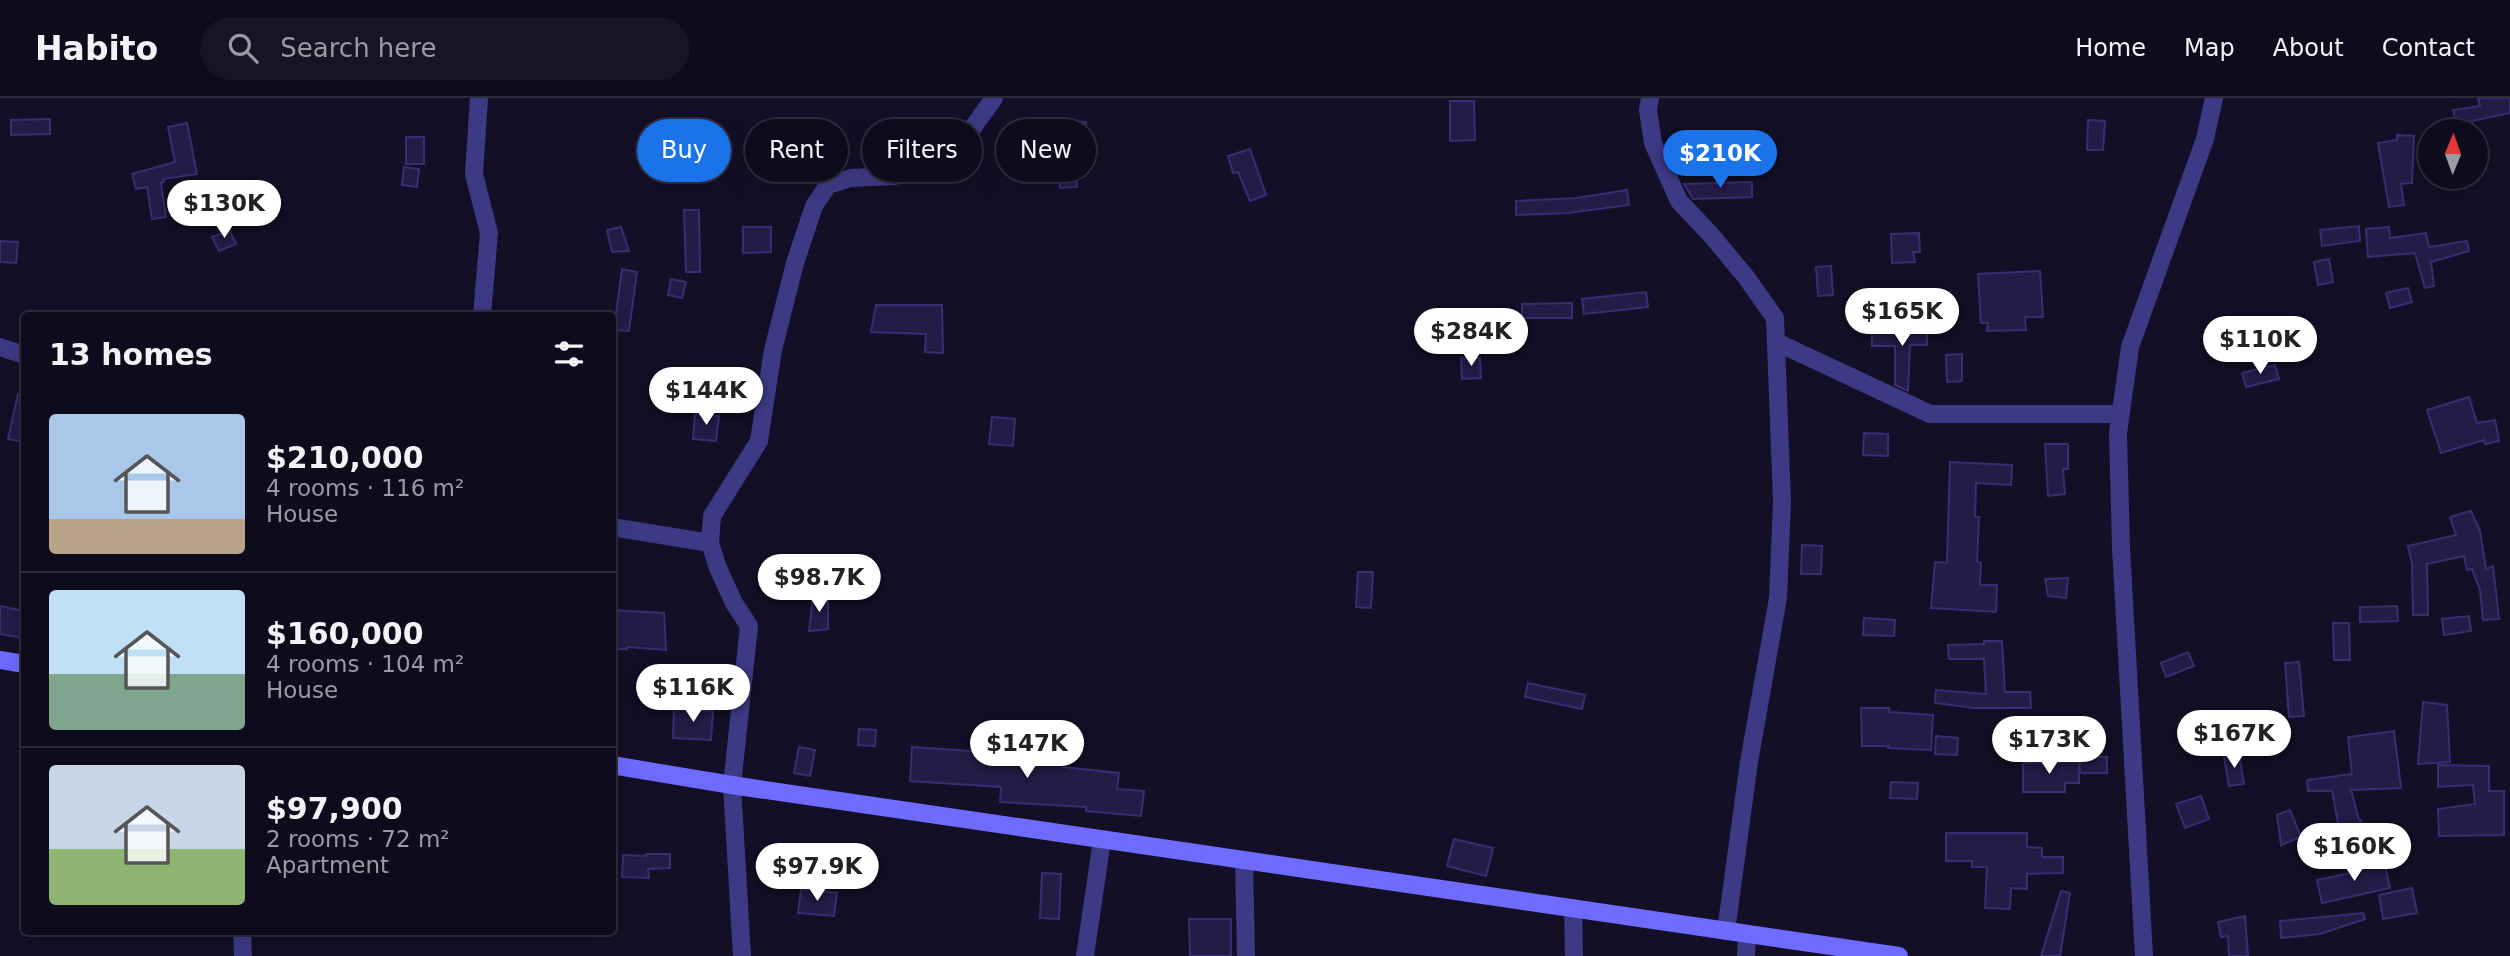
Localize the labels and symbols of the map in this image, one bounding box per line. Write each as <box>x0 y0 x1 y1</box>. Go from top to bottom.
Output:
north arrow <box>2418 119 2488 189</box>
pin: $210K <box>1671 130 1769 190</box>
pin: $130K <box>175 180 273 240</box>
pin: $165K <box>1853 288 1951 348</box>
pin: $284K <box>1422 308 1520 368</box>
pin: $110K <box>2211 316 2309 376</box>
pin: $144K <box>657 368 755 427</box>
pin: $98.7K <box>762 554 876 614</box>
pin: $116K <box>644 664 742 724</box>
pin: $167K <box>2185 710 2283 770</box>
pin: $173K <box>2000 716 2098 776</box>
pin: $147K <box>978 720 1076 780</box>
pin: $160K <box>2305 824 2403 883</box>
pin: $97.9K <box>760 844 874 903</box>

